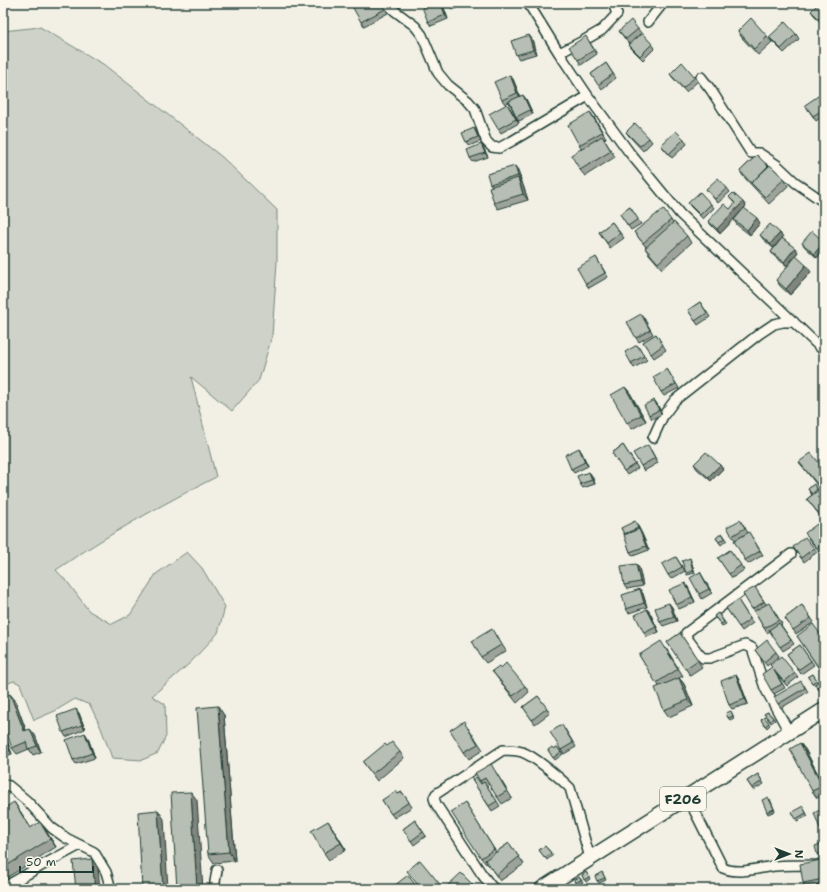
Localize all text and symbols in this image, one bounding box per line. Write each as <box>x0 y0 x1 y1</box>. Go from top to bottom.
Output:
road number: F206 <box>660 787 706 811</box>
north arrow <box>769 834 809 874</box>
scale bar <box>20 848 93 874</box>
text: N <box>791 850 806 859</box>
text: 50 m <box>26 854 56 870</box>

